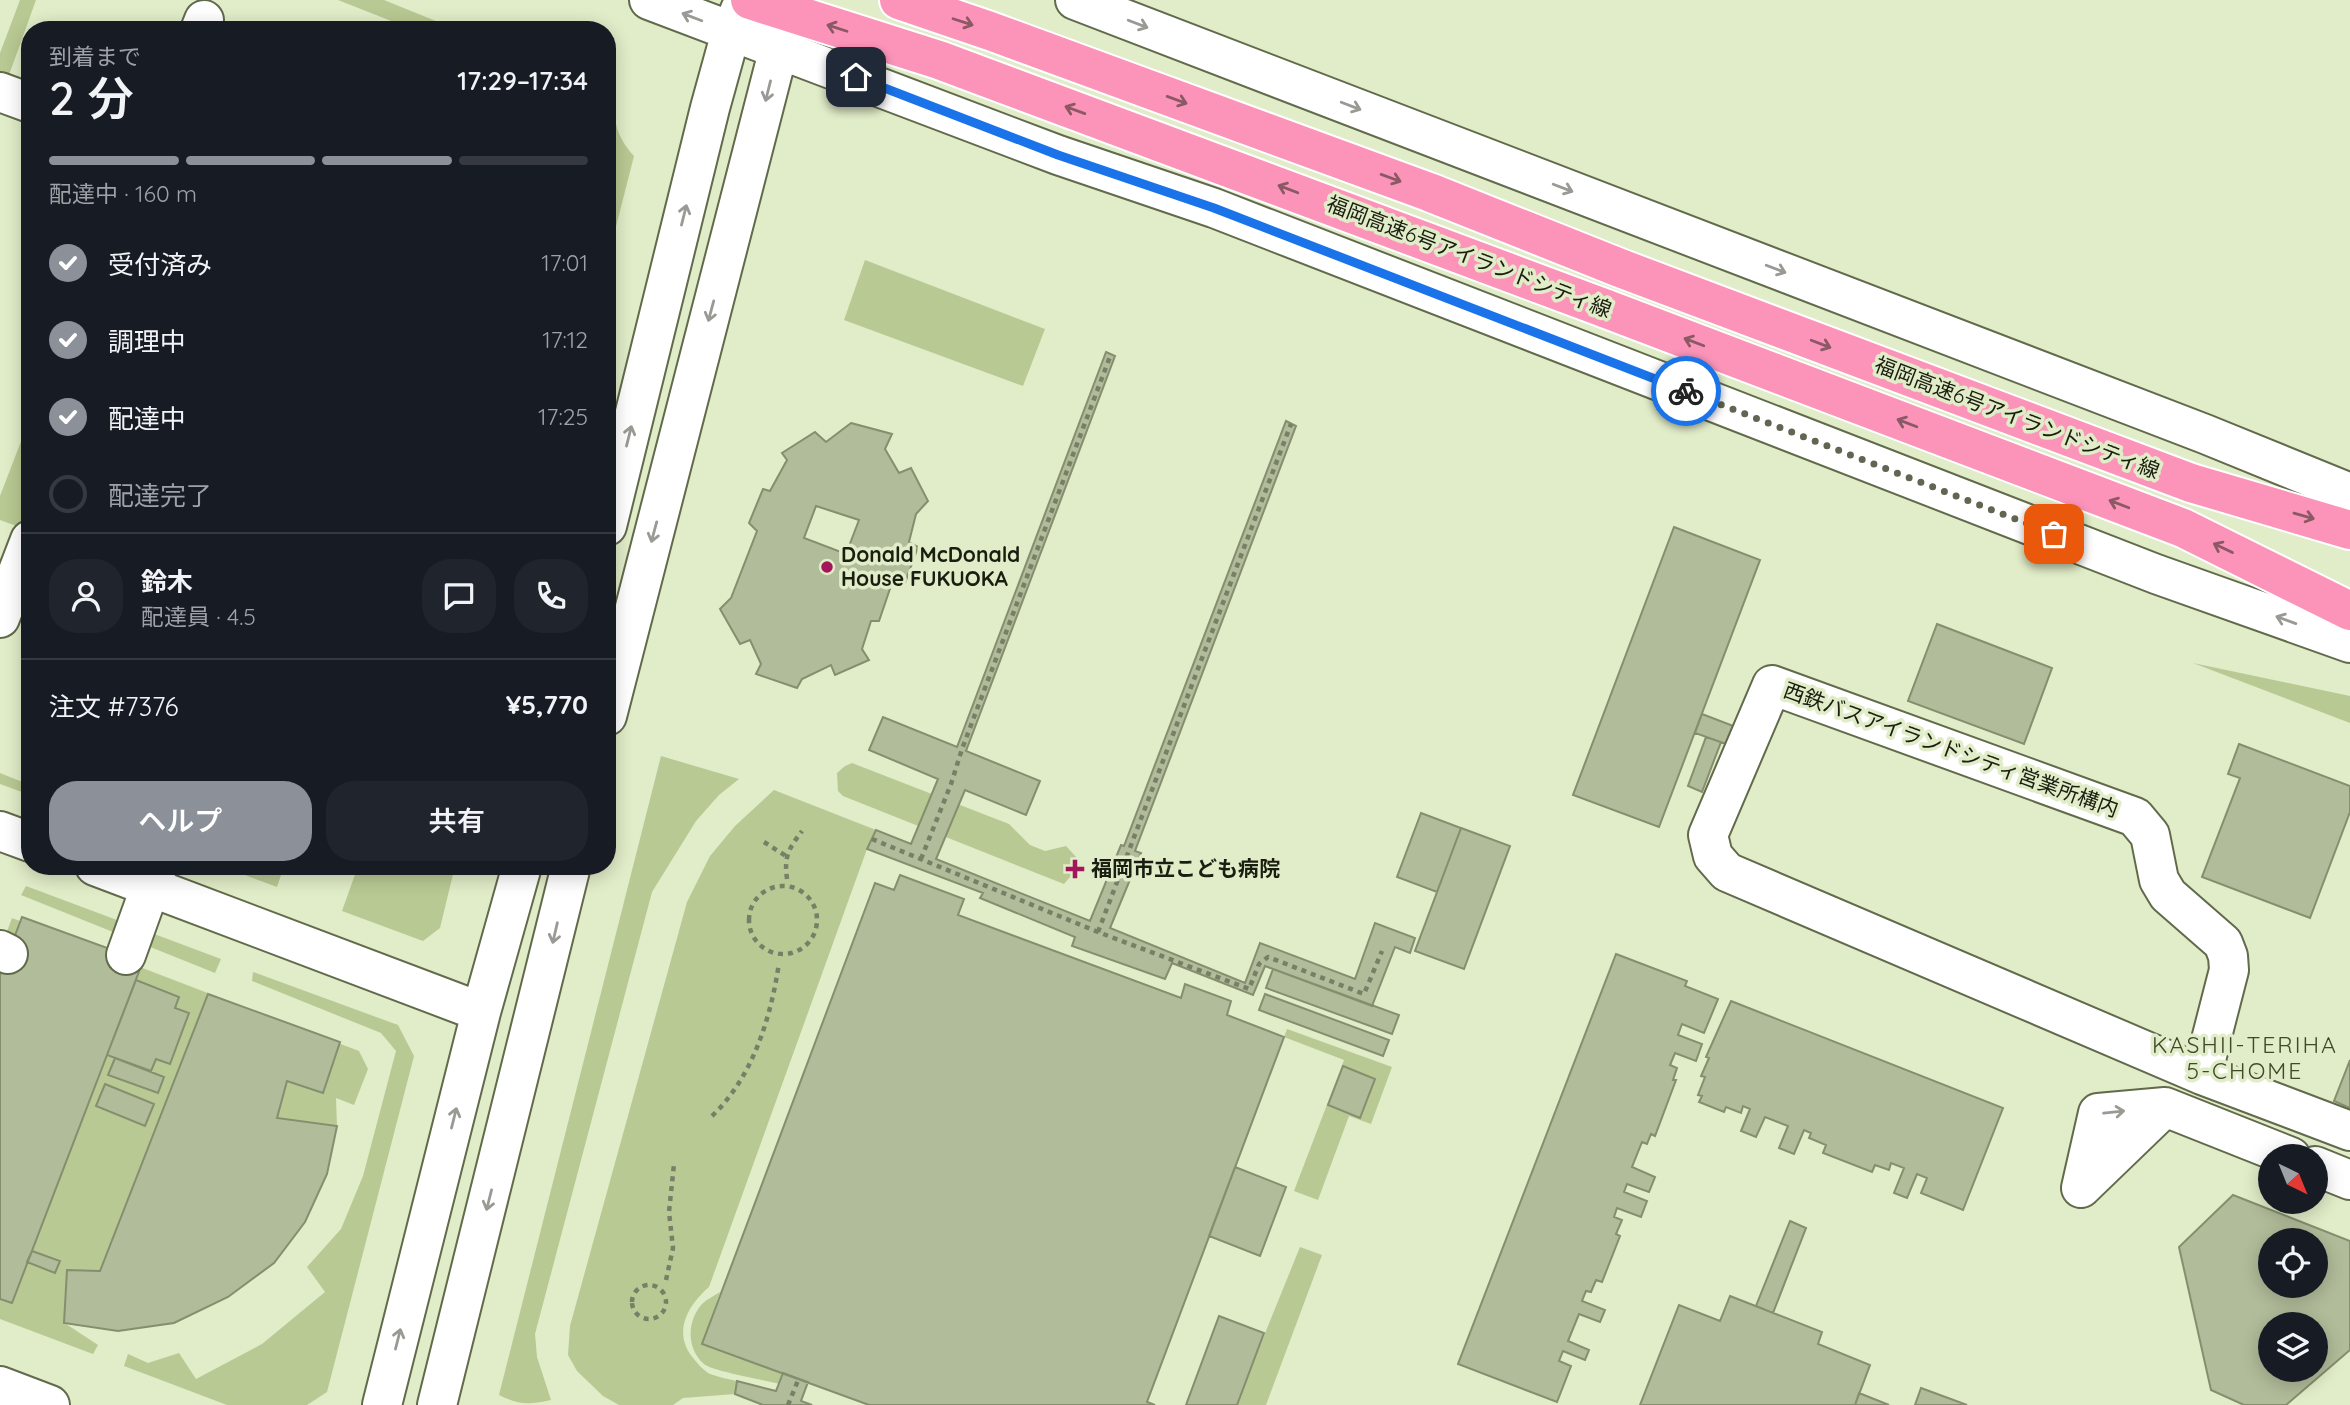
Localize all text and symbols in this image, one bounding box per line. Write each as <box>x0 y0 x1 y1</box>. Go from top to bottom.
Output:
one-way arrow <box>682 9 704 22</box>
one-way arrow <box>952 17 974 29</box>
one-way arrow <box>1127 19 1149 32</box>
one-way arrow <box>826 20 848 33</box>
text: 到着まで <box>49 42 141 71</box>
pin <box>826 47 886 107</box>
icon: home <box>837 58 875 96</box>
text: 17:29–17:34 <box>457 64 588 97</box>
text: 2 分 <box>49 69 134 127</box>
one-way arrow <box>761 79 774 102</box>
one-way arrow <box>1166 95 1188 107</box>
one-way arrow <box>1339 101 1361 113</box>
one-way arrow <box>1064 103 1086 115</box>
one-way arrow <box>1379 173 1401 185</box>
text: 配達中 · 160 m <box>49 179 197 208</box>
one-way arrow <box>1278 182 1300 194</box>
one-way arrow <box>1552 182 1574 195</box>
street label: 福岡高速6号アイランドシティ線 <box>1323 190 1615 322</box>
one-way arrow <box>678 204 691 227</box>
icon: check <box>49 244 87 282</box>
text: 受付済み <box>108 248 212 281</box>
text: 17:01 <box>541 248 588 277</box>
one-way arrow <box>1764 264 1786 277</box>
one-way arrow <box>704 300 717 322</box>
icon: check <box>49 321 87 359</box>
text: 調理中 <box>108 325 186 358</box>
text: 17:12 <box>542 325 588 354</box>
one-way arrow <box>1683 335 1705 347</box>
one-way arrow <box>1810 338 1832 351</box>
street label: 福岡高速6号アイランドシティ線 <box>1871 351 2163 483</box>
courier <box>1651 356 1721 426</box>
icon: bike <box>1667 372 1705 410</box>
icon: check <box>49 398 87 436</box>
text: 配達中 <box>108 402 186 435</box>
text: 17:25 <box>538 402 588 431</box>
one-way arrow <box>1896 415 1918 428</box>
one-way arrow <box>623 425 637 448</box>
text: 配達完了 <box>108 479 212 512</box>
one-way arrow <box>2109 496 2131 509</box>
pin <box>2024 504 2084 564</box>
one-way arrow <box>2293 511 2315 524</box>
icon: bag <box>2035 515 2073 553</box>
one-way arrow <box>647 520 660 542</box>
place label: Donald McDonald House FUKUOKA <box>841 541 1020 591</box>
one-way arrow <box>2213 541 2234 554</box>
button: person <box>49 559 123 633</box>
button: chat <box>422 559 496 633</box>
button: phone <box>514 559 588 633</box>
marker: Donald McDonald House FUKUOKA <box>819 559 835 575</box>
text: 鈴木 <box>141 565 193 598</box>
text: 配達員 · 4.5 <box>141 602 256 631</box>
one-way arrow <box>2275 613 2297 625</box>
street label: 西鉄バスアイランドシティ営業所構内 <box>1780 676 2122 822</box>
text: ¥5,770 <box>506 688 588 721</box>
text: 注文 #7376 <box>49 690 179 723</box>
button: ヘルプ <box>49 781 312 861</box>
button: 共有 <box>326 781 588 861</box>
place label: 福岡市立こども病院 <box>1091 855 1280 881</box>
marker: 福岡市立こども病院 <box>1065 859 1085 879</box>
one-way arrow <box>548 921 561 944</box>
district label: KASHII-TERIHA 5-CHOME <box>2152 1030 2338 1085</box>
one-way arrow <box>2102 1105 2124 1118</box>
one-way arrow <box>448 1107 461 1130</box>
north arrow <box>2258 1144 2328 1214</box>
map controls <box>2258 1144 2328 1382</box>
one-way arrow <box>482 1188 495 1210</box>
button: locate <box>2258 1228 2328 1298</box>
button: layers <box>2258 1312 2328 1382</box>
one-way arrow <box>392 1328 405 1351</box>

